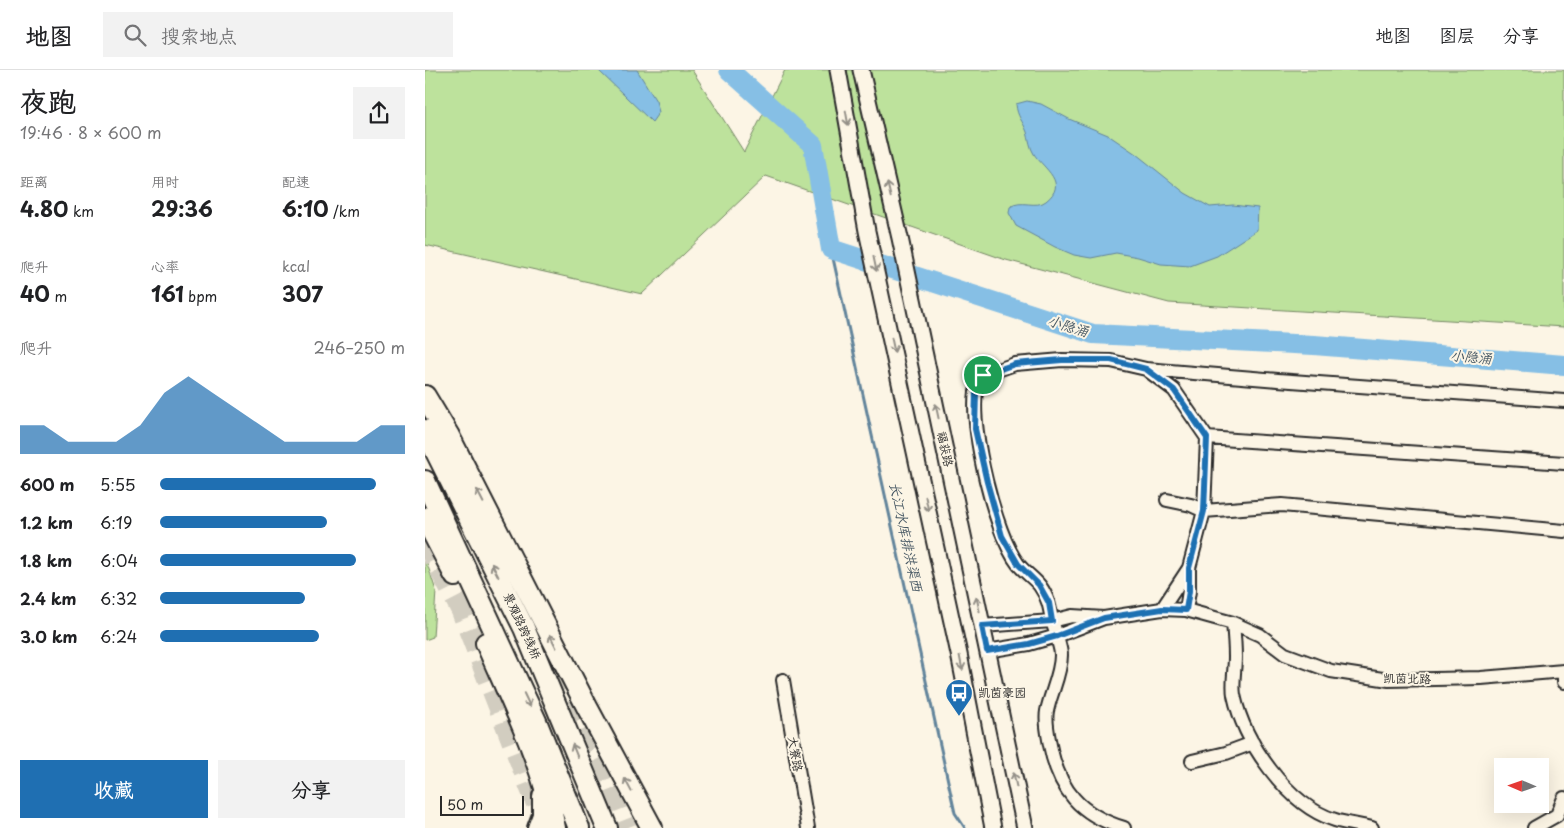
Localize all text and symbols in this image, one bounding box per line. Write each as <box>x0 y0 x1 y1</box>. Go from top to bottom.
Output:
search box <box>103 12 453 57</box>
text: 地图 <box>25 17 73 53</box>
icon: search <box>121 21 149 49</box>
text: 搜索地点 <box>161 21 237 49</box>
text: 地图 <box>1375 21 1411 48</box>
text: 图层 <box>1439 21 1475 48</box>
text: 分享 <box>1503 21 1539 48</box>
text: 夜跑 <box>20 79 76 122</box>
button: share <box>353 87 405 139</box>
one-way arrow <box>842 110 852 126</box>
text: 19:46 · 8 × 600 m <box>20 120 162 144</box>
text: 距离 <box>20 171 48 192</box>
text: 用时 <box>151 171 179 192</box>
text: 配速 <box>282 171 310 192</box>
one-way arrow <box>884 183 893 199</box>
text: 4.80 <box>20 192 68 224</box>
text: 29:36 <box>151 192 213 224</box>
text: 6:10 <box>282 192 329 224</box>
text: km <box>68 201 94 222</box>
text: /km <box>329 201 360 222</box>
text: 爬升 <box>20 256 48 277</box>
text: 心率 <box>151 256 179 277</box>
text: kcal <box>282 256 310 277</box>
one-way arrow <box>871 256 880 272</box>
text: 40 <box>20 277 50 309</box>
text: 161 <box>151 277 184 309</box>
text: 307 <box>282 277 323 309</box>
text: m <box>50 286 67 307</box>
text: bpm <box>184 286 217 307</box>
water label: 小隐涌 <box>1045 309 1092 342</box>
text: 爬升 <box>20 335 52 359</box>
text: 246–250 m <box>314 335 405 359</box>
one-way arrow <box>888 337 898 353</box>
water label: 小隐涌 <box>1449 344 1494 369</box>
pin <box>962 354 1004 396</box>
icon: arrive <box>969 361 997 389</box>
one-way arrow <box>931 403 941 419</box>
street label: 福获路 <box>933 429 959 468</box>
text: 600 m <box>20 472 74 496</box>
text: 5:55 <box>100 472 135 496</box>
water label: 长江水库排洪渠西 <box>885 480 929 595</box>
one-way arrow <box>475 489 484 504</box>
one-way arrow <box>923 496 932 512</box>
text: 1.2 km <box>20 510 73 534</box>
text: 6:19 <box>100 510 132 534</box>
text: 1.8 km <box>20 548 72 572</box>
text: 6:04 <box>100 548 138 572</box>
one-way arrow <box>490 563 499 578</box>
text: 2.4 km <box>20 586 76 610</box>
text: 6:32 <box>100 586 137 610</box>
street label: 景观路跨线桥 <box>500 589 547 663</box>
one-way arrow <box>972 597 982 613</box>
text: 3.0 km <box>20 624 77 648</box>
text: 6:24 <box>100 624 137 648</box>
one-way arrow <box>548 634 557 649</box>
one-way arrow <box>957 655 966 671</box>
street label: 凯茵北路 <box>1383 669 1431 687</box>
bus stop icon: 凯茵豪园 <box>944 678 974 717</box>
place label: 凯茵豪园 <box>978 683 1026 701</box>
one-way arrow <box>522 692 532 707</box>
street label: 大寮路 <box>784 735 808 773</box>
one-way arrow <box>569 743 578 758</box>
north arrow <box>1494 758 1549 812</box>
map controls <box>1494 758 1549 813</box>
button: 收藏 <box>20 760 208 818</box>
button: 分享 <box>218 760 405 818</box>
one-way arrow <box>1009 773 1019 789</box>
one-way arrow <box>623 779 633 793</box>
scale bar <box>440 793 524 816</box>
text: 50 m <box>447 794 483 815</box>

